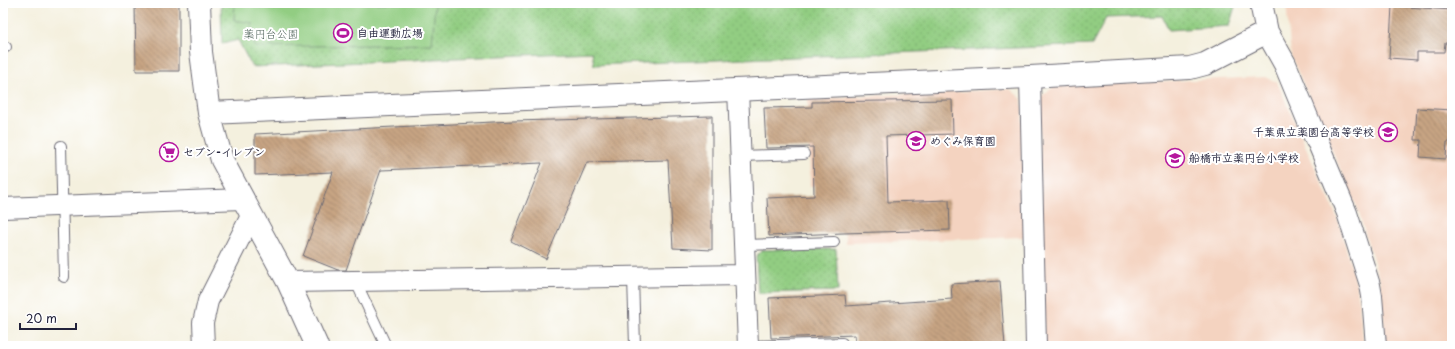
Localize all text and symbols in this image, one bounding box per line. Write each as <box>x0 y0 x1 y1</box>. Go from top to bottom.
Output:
sports icon: 自由運動広場 <box>332 22 354 44</box>
place label: 自由運動広場 <box>357 24 423 41</box>
park label: 薬円台公園 <box>244 25 299 42</box>
school or university icon: 千葉県立薬園台高等学校 <box>1377 121 1399 143</box>
place label: 千葉県立薬園台高等学校 <box>1253 123 1374 140</box>
school or university icon: めぐみ保育園 <box>905 130 927 152</box>
place label: めぐみ保育園 <box>930 132 996 149</box>
supermarket icon: セブン-イレブン <box>158 141 180 163</box>
place label: セブン-イレブン <box>183 143 265 160</box>
school or university icon: 船橋市立薬円台小学校 <box>1164 147 1186 169</box>
place label: 船橋市立薬円台小学校 <box>1189 149 1299 166</box>
scale bar <box>20 305 76 331</box>
text: 20 m <box>26 309 57 327</box>

